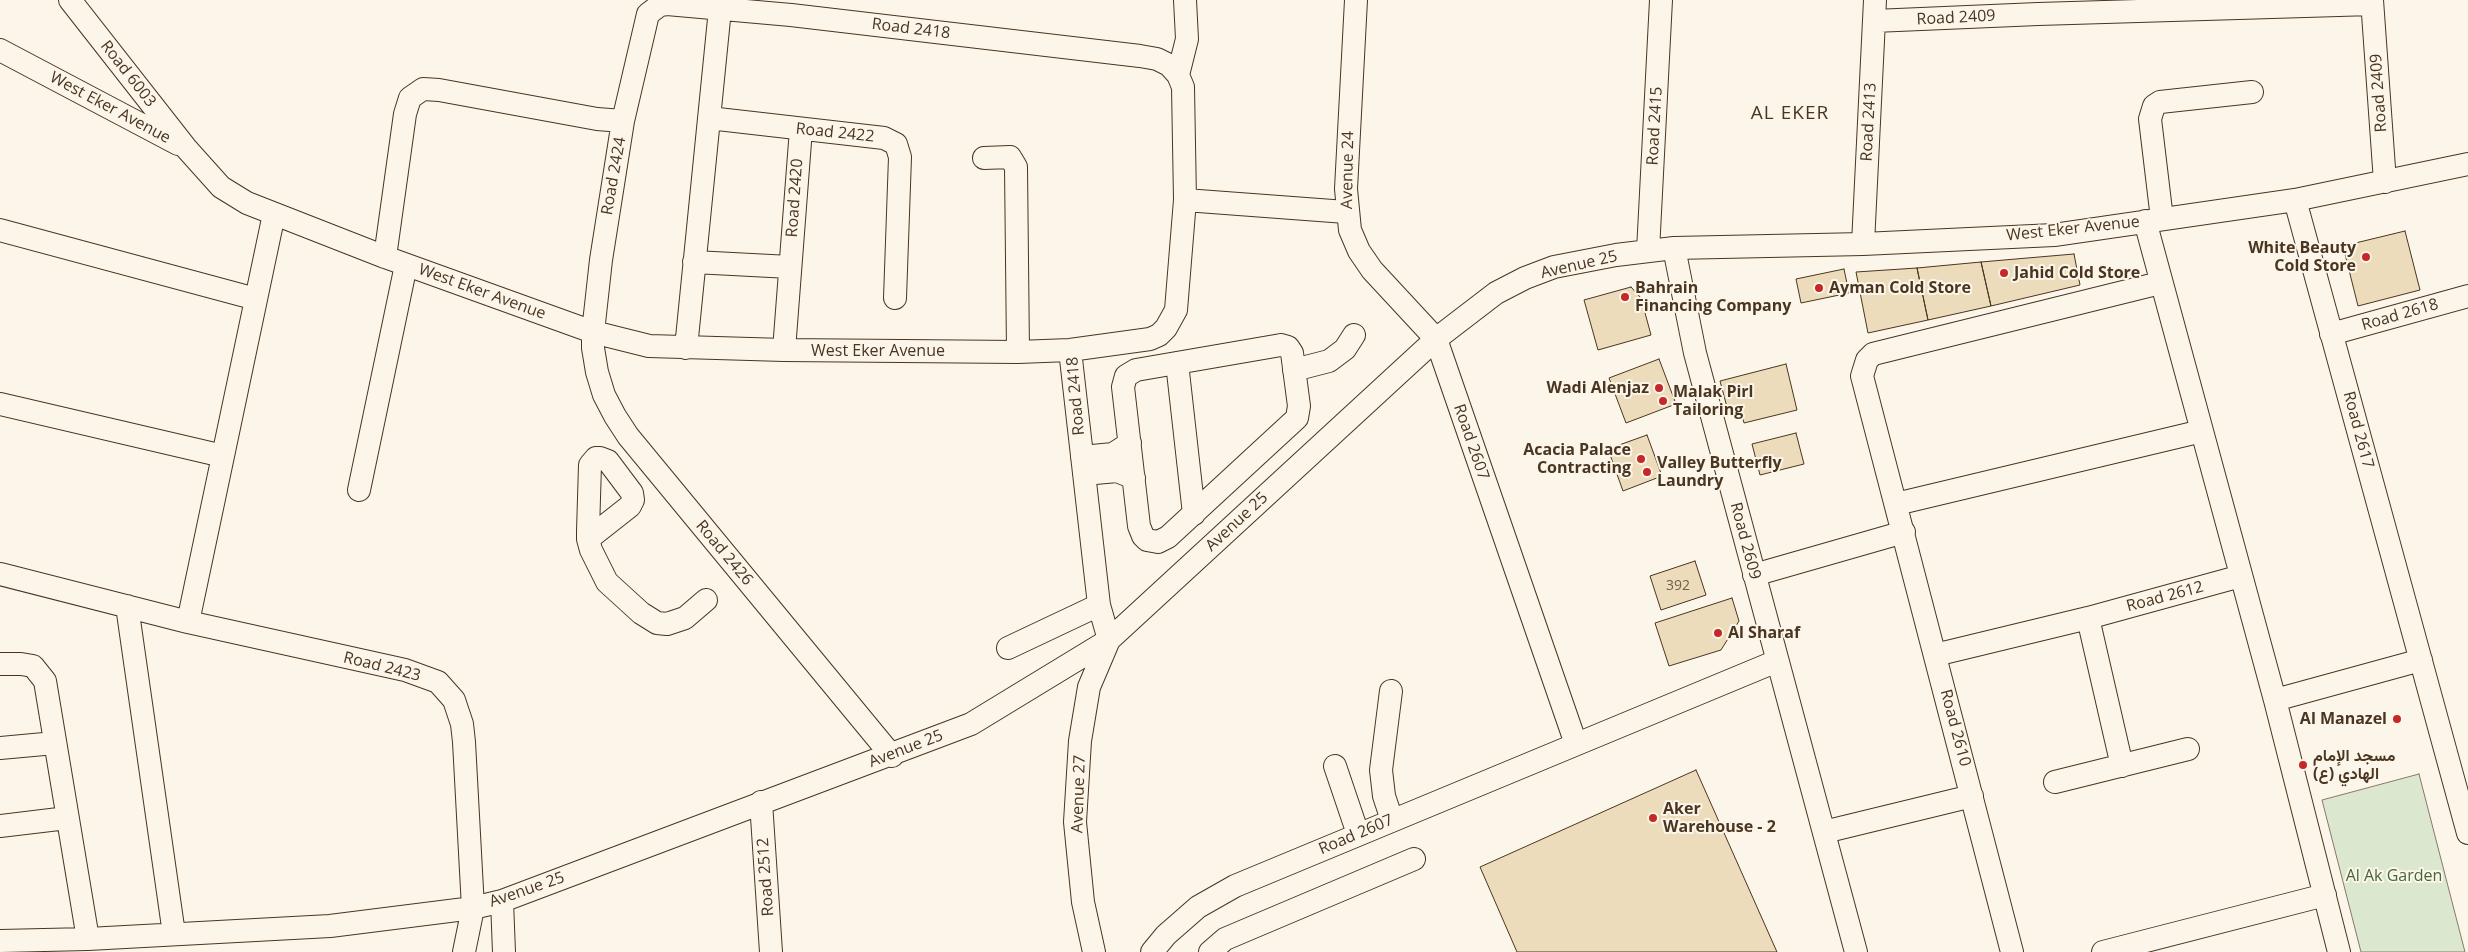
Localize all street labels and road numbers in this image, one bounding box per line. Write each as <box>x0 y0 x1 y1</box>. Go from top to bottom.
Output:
street label: Road 2409 <box>1916 6 1996 30</box>
street label: Road 2418 <box>871 15 951 43</box>
street label: Road 6003 <box>96 37 160 111</box>
street label: Road 2409 <box>2367 53 2391 133</box>
street label: West Eker Avenue <box>46 68 174 148</box>
street label: Road 2413 <box>1857 82 1881 162</box>
street label: Road 2415 <box>1643 86 1667 166</box>
street label: Road 2422 <box>795 119 875 147</box>
street label: Avenue 24 <box>1338 131 1358 209</box>
street label: Road 2424 <box>598 135 630 217</box>
street label: Road 2420 <box>783 158 807 238</box>
street label: West Eker Avenue <box>2005 212 2141 246</box>
street label: Avenue 25 <box>1539 247 1619 283</box>
street label: West Eker Avenue <box>416 260 548 324</box>
street label: Road 2618 <box>2359 295 2441 335</box>
street label: West Eker Avenue <box>811 341 945 361</box>
street label: Road 2418 <box>1063 356 1089 436</box>
street label: Road 2617 <box>2339 389 2377 471</box>
street label: Road 2607 <box>1449 402 1493 482</box>
street label: Avenue 25 <box>1202 488 1272 556</box>
street label: Road 2609 <box>1726 500 1764 582</box>
street label: Road 2426 <box>691 517 757 589</box>
street label: Road 2612 <box>2124 578 2206 616</box>
street label: Road 2423 <box>341 648 423 686</box>
street label: Road 2610 <box>1936 687 1974 769</box>
street label: Avenue 25 <box>866 726 946 772</box>
street label: Avenue 27 <box>1068 755 1090 833</box>
street label: Road 2607 <box>1316 811 1396 859</box>
street label: Road 2512 <box>754 837 778 917</box>
street label: Avenue 25 <box>487 868 567 912</box>

